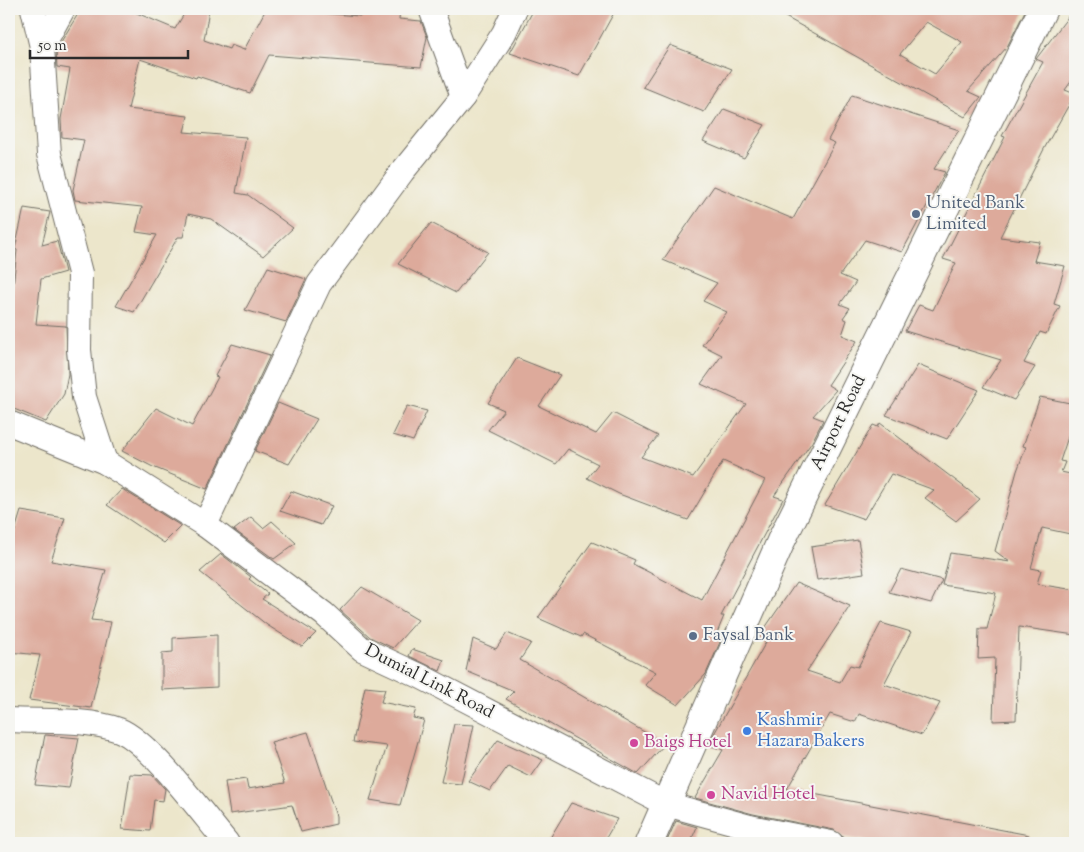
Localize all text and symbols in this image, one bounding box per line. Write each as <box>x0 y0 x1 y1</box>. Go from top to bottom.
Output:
scale bar <box>30 28 188 60</box>
text: 50 m <box>37 36 67 57</box>
place label: United Bank Limited <box>926 191 1025 238</box>
marker: United Bank Limited <box>910 208 922 220</box>
street label: Airport Road <box>805 371 873 475</box>
place label: Faysal Bank <box>703 623 794 649</box>
marker: Faysal Bank <box>687 630 699 642</box>
street label: Dumial Link Road <box>360 638 498 726</box>
place label: Kashmir Hazara Bakers <box>757 708 865 755</box>
marker: Kashmir Hazara Bakers <box>741 725 753 737</box>
place label: Baigs Hotel <box>644 730 732 756</box>
marker: Baigs Hotel <box>628 737 640 749</box>
place label: Navid Hotel <box>721 782 815 808</box>
marker: Navid Hotel <box>705 789 717 801</box>

